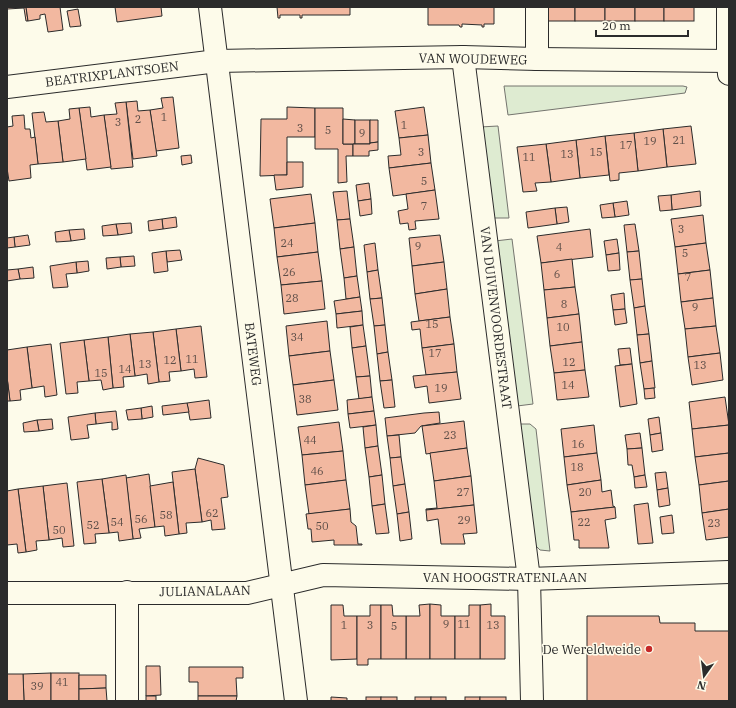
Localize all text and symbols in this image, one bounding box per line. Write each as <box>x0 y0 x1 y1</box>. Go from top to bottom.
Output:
scale bar <box>596 12 688 38</box>
text: 20 m <box>602 18 631 33</box>
street label: VAN WOUDEWEG <box>418 50 528 68</box>
street label: BEATRIXPLANTSOEN <box>44 57 180 91</box>
house number: 1 <box>161 110 167 124</box>
house number: 2 <box>135 112 141 126</box>
house number: 3 <box>115 115 121 129</box>
house number: 1 <box>401 118 407 132</box>
house number: 3 <box>297 121 303 135</box>
house number: 5 <box>325 123 331 137</box>
house number: 9 <box>359 126 365 140</box>
house number: 21 <box>672 133 686 147</box>
house number: 19 <box>643 134 657 148</box>
house number: 17 <box>619 138 633 152</box>
house number: 3 <box>418 145 424 159</box>
house number: 15 <box>589 145 603 159</box>
house number: 13 <box>560 147 574 161</box>
house number: 11 <box>522 150 536 164</box>
house number: 5 <box>421 174 427 188</box>
house number: 7 <box>421 199 427 213</box>
house number: 3 <box>678 222 684 236</box>
street label: VAN DUIVENVOORDESTRAAT <box>476 226 516 411</box>
house number: 24 <box>280 236 294 250</box>
house number: 9 <box>415 239 421 253</box>
house number: 4 <box>556 240 563 254</box>
house number: 5 <box>682 246 688 260</box>
house number: 26 <box>282 265 296 279</box>
house number: 6 <box>554 267 560 281</box>
house number: 7 <box>685 270 691 284</box>
house number: 28 <box>285 291 299 305</box>
house number: 8 <box>561 297 567 311</box>
house number: 9 <box>692 300 698 314</box>
house number: 15 <box>425 317 439 331</box>
house number: 10 <box>556 320 570 334</box>
street label: BATEWEG <box>241 321 265 387</box>
house number: 34 <box>290 330 304 344</box>
house number: 17 <box>428 346 442 360</box>
house number: 11 <box>185 352 199 366</box>
house number: 12 <box>163 353 177 367</box>
house number: 12 <box>562 355 576 369</box>
house number: 13 <box>138 357 152 371</box>
house number: 13 <box>693 358 707 372</box>
house number: 14 <box>118 362 132 376</box>
house number: 15 <box>94 366 108 380</box>
house number: 14 <box>561 378 575 392</box>
house number: 19 <box>434 381 448 395</box>
house number: 38 <box>298 392 312 406</box>
house number: 23 <box>443 428 457 442</box>
house number: 44 <box>303 433 317 447</box>
house number: 16 <box>571 437 585 451</box>
house number: 18 <box>570 460 584 474</box>
house number: 46 <box>310 464 324 478</box>
house number: 27 <box>456 485 470 499</box>
house number: 20 <box>578 485 592 499</box>
house number: 62 <box>205 506 219 520</box>
house number: 58 <box>159 508 173 522</box>
house number: 56 <box>134 512 148 526</box>
house number: 29 <box>457 513 471 527</box>
house number: 54 <box>110 515 124 529</box>
house number: 22 <box>577 515 591 529</box>
house number: 23 <box>707 516 721 530</box>
house number: 52 <box>86 518 100 532</box>
house number: 50 <box>315 519 329 533</box>
house number: 50 <box>52 523 66 537</box>
street label: VAN HOOGSTRATENLAAN <box>423 569 587 586</box>
street label: JULIANALAAN <box>159 582 251 600</box>
house number: 9 <box>443 617 449 631</box>
house number: 11 <box>457 617 471 631</box>
house number: 1 <box>341 618 347 632</box>
house number: 3 <box>367 618 373 632</box>
house number: 13 <box>486 618 500 632</box>
house number: 5 <box>391 619 397 633</box>
place label: De Wereldweide <box>542 641 641 658</box>
marker: De Wereldweide <box>644 644 654 654</box>
north arrow <box>684 656 724 696</box>
house number: 41 <box>55 675 69 689</box>
text: N <box>695 678 707 694</box>
house number: 39 <box>30 679 44 693</box>

